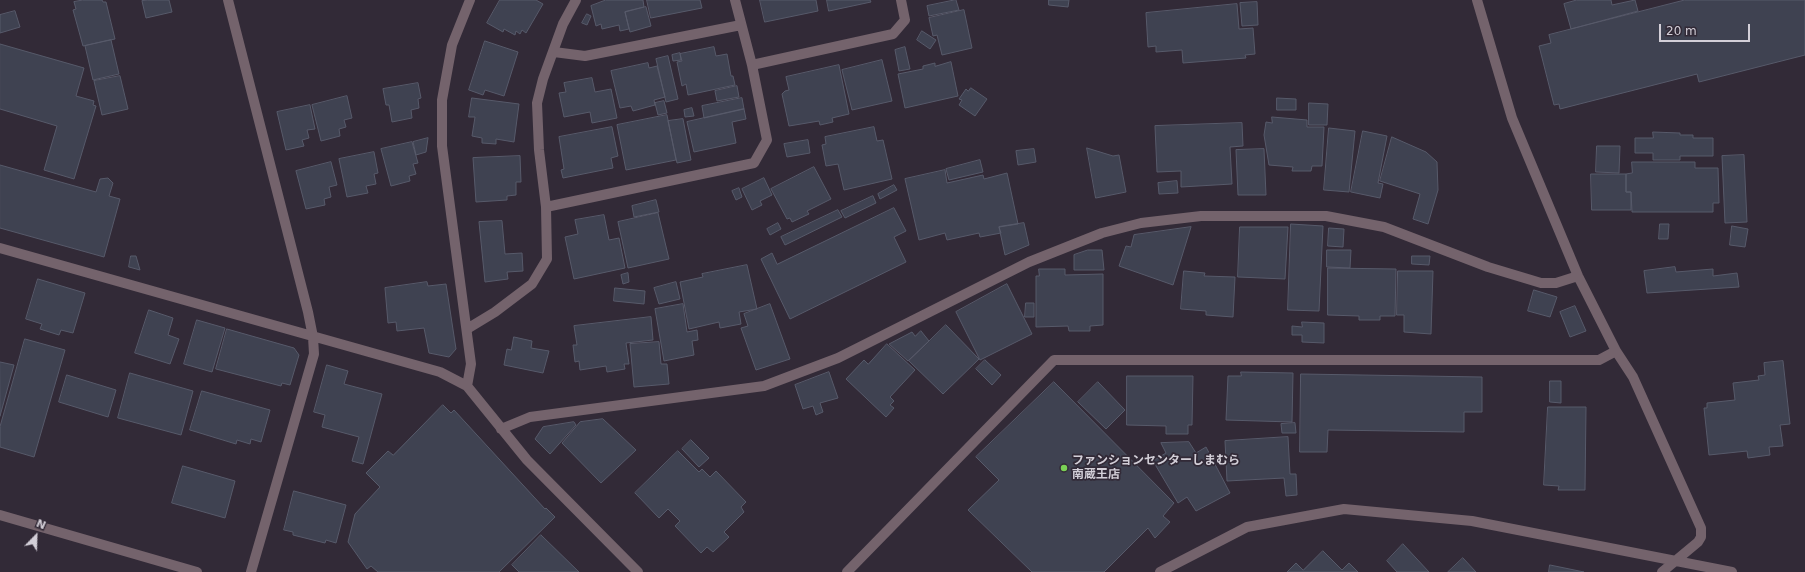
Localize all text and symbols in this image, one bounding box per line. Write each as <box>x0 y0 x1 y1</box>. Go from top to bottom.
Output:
scale bar <box>1661 16 1752 42</box>
text: 20 m <box>1666 24 1697 38</box>
place label: ファンションセンターしまむら 南蔵王店 <box>1072 454 1240 482</box>
marker: ファンションセンターしまむら 南蔵王店 <box>1059 463 1069 473</box>
north arrow <box>16 516 56 556</box>
text: N <box>34 517 48 532</box>

